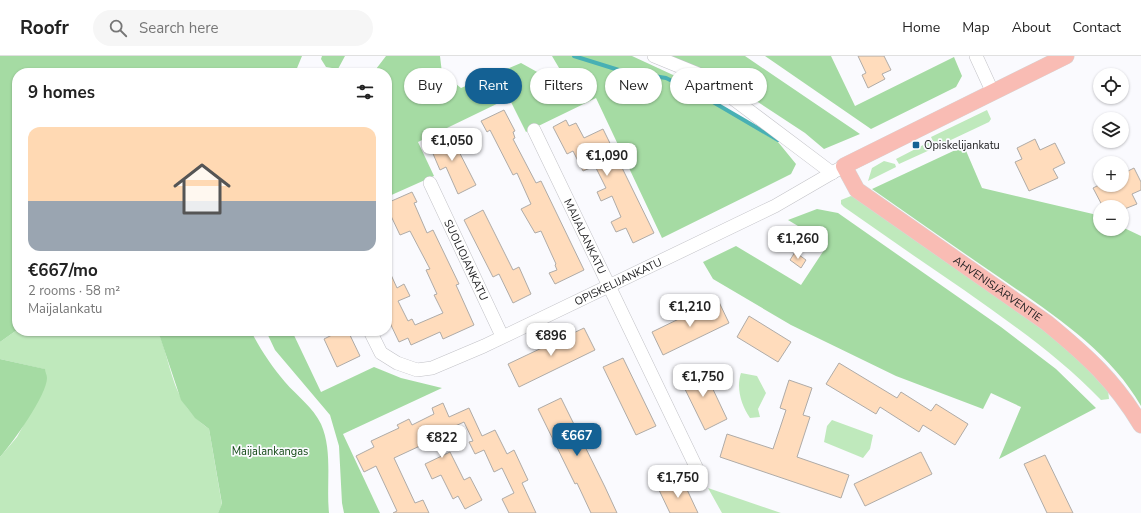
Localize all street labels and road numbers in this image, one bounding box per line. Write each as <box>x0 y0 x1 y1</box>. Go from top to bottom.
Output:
street label: MAIJALANKATU <box>561 196 610 277</box>
street label: SUOLIOJANKATU <box>441 217 492 303</box>
street label: AHVENISJÄRVENTIE <box>951 252 1045 325</box>
street label: OPISKELIJANKATU <box>572 254 664 309</box>

